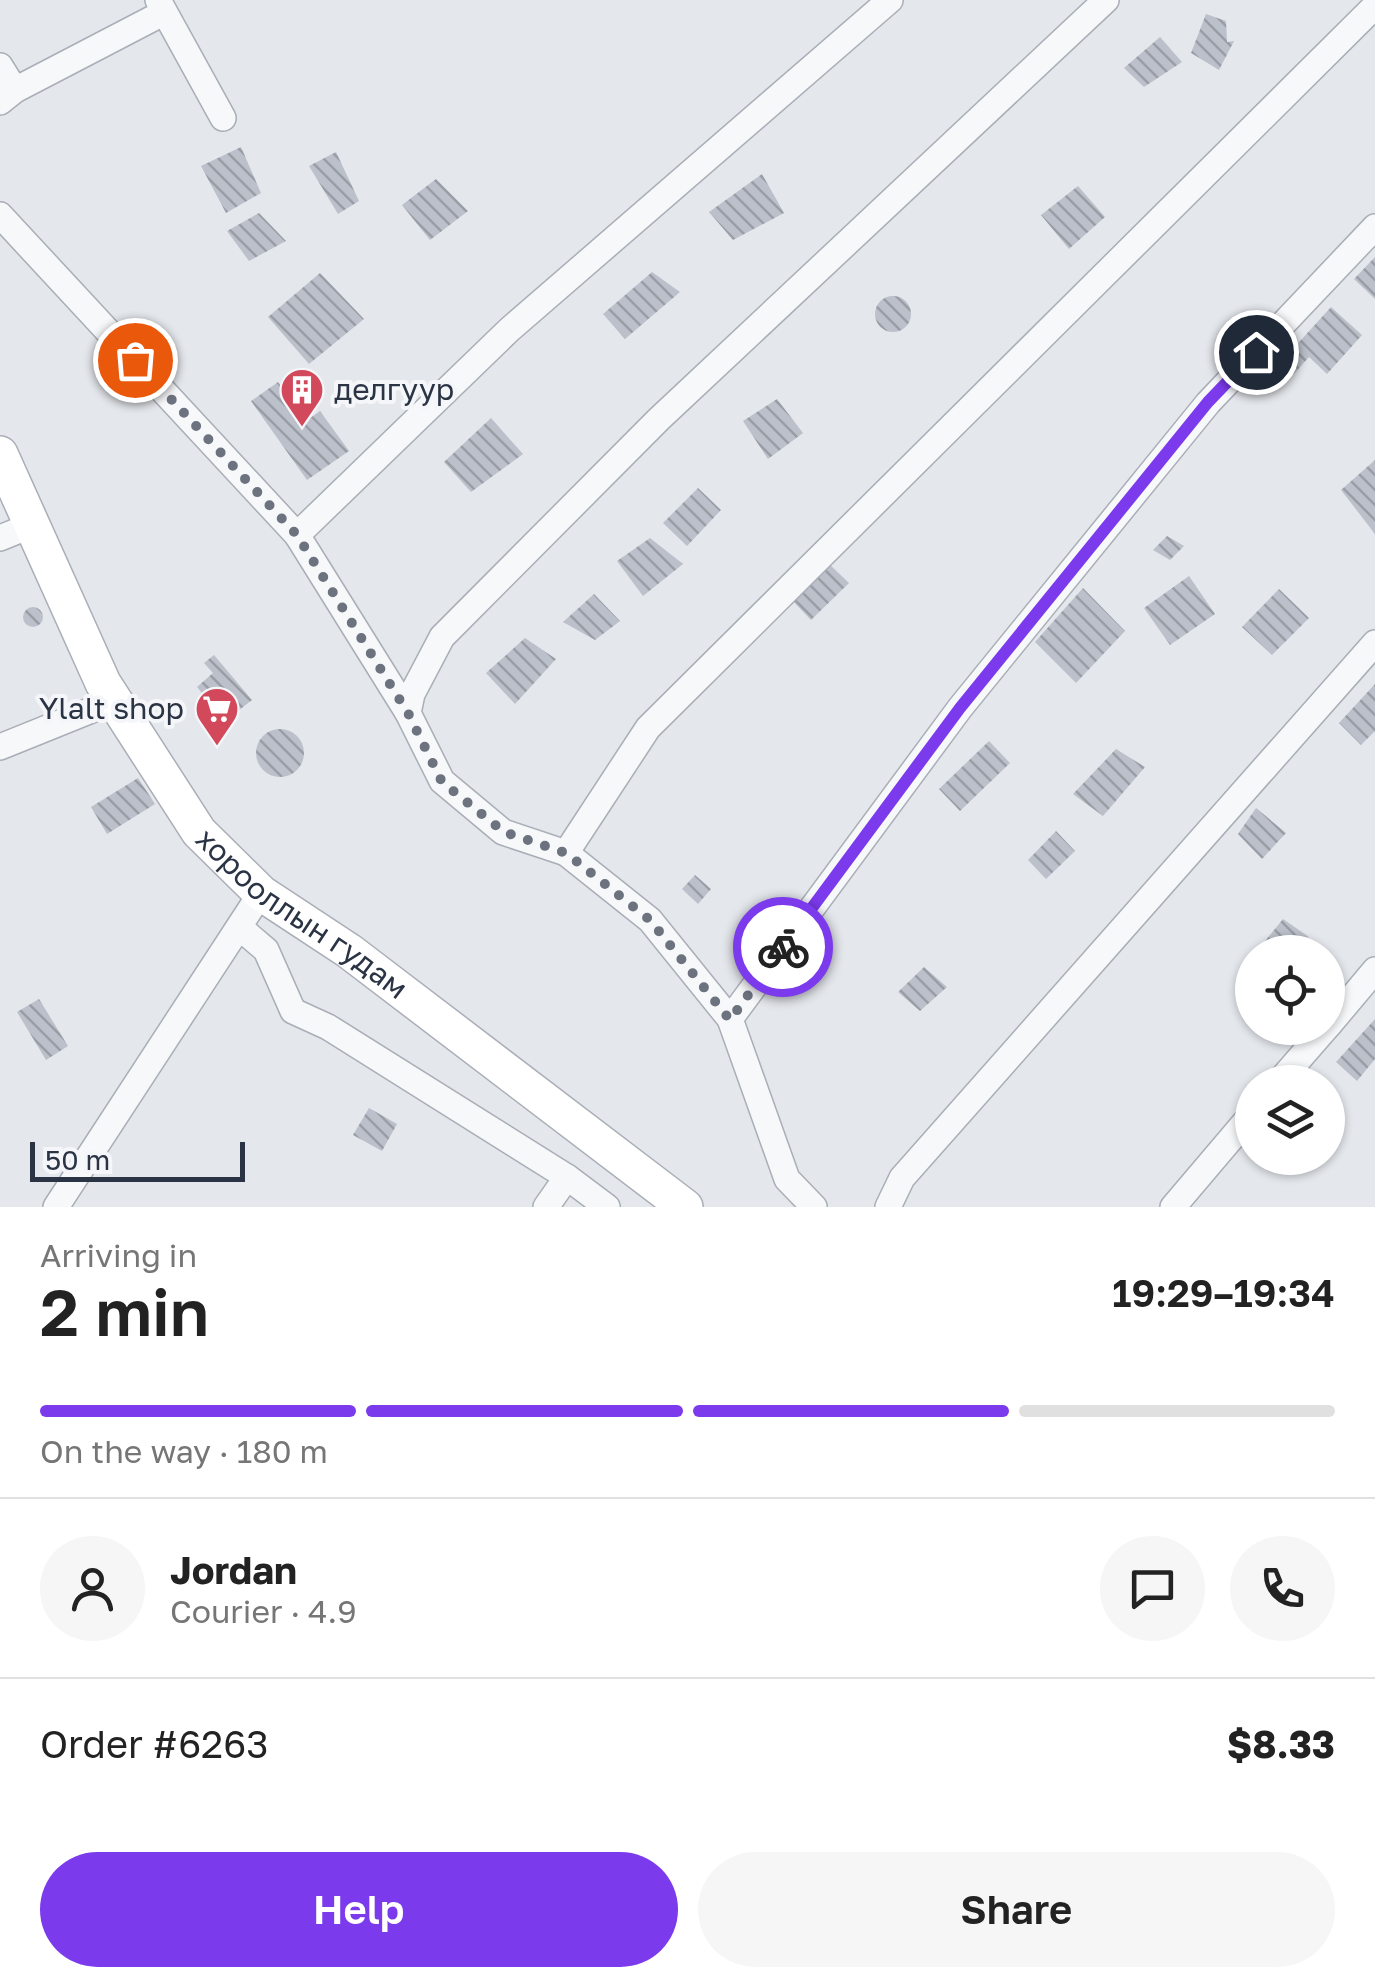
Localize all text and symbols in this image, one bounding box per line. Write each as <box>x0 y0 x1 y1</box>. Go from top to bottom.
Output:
pin <box>1214 310 1299 395</box>
pin <box>93 318 178 403</box>
icon: home <box>1229 325 1284 380</box>
icon: bag <box>108 333 163 388</box>
building icon: делгуур <box>279 367 325 428</box>
place label: делгуур <box>334 371 454 407</box>
supermarket icon: Ylalt shop <box>194 686 240 747</box>
place label: Ylalt shop <box>39 690 184 726</box>
street label: хорооллын гудам <box>189 820 415 1006</box>
courier <box>733 897 833 997</box>
icon: bike <box>756 920 811 975</box>
map controls <box>1235 935 1345 1175</box>
button: locate <box>1235 935 1345 1045</box>
button: layers <box>1235 1065 1345 1175</box>
scale bar <box>30 1137 245 1182</box>
text: 50 m <box>45 1143 110 1176</box>
text: Arriving in <box>40 1236 197 1274</box>
text: 19:29–19:34 <box>1112 1270 1335 1315</box>
text: 2 min <box>40 1272 209 1350</box>
text: On the way · 180 m <box>40 1432 328 1470</box>
button: person <box>40 1536 145 1641</box>
button: chat <box>1100 1536 1205 1641</box>
button: phone <box>1230 1536 1335 1641</box>
text: Jordan <box>170 1547 297 1592</box>
text: Courier · 4.9 <box>170 1592 357 1630</box>
text: Order #6263 <box>40 1721 268 1766</box>
text: $8.33 <box>1227 1721 1335 1766</box>
button: Help <box>40 1852 678 1967</box>
button: Share <box>698 1852 1335 1967</box>

